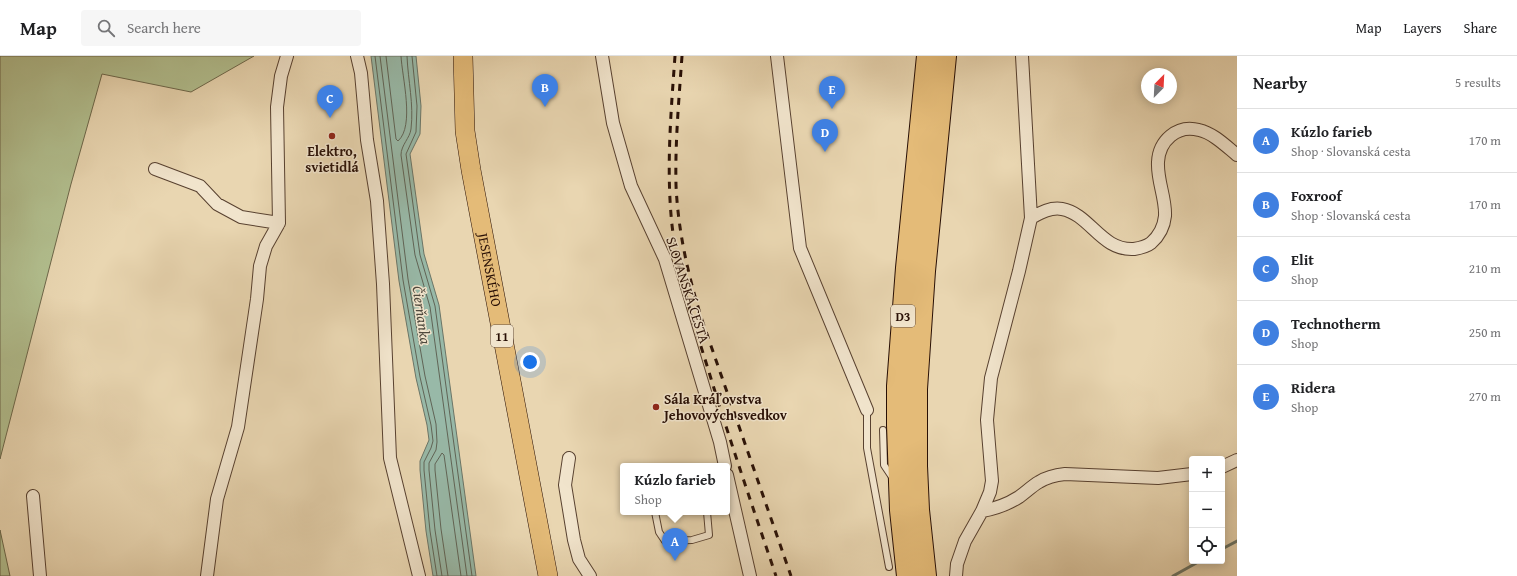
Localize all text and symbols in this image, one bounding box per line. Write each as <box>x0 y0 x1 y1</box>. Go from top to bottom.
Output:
search box <box>81 10 361 46</box>
text: Map <box>20 14 57 42</box>
icon: search <box>95 17 117 39</box>
text: Search here <box>127 17 201 38</box>
text: Map <box>1356 18 1382 38</box>
text: Layers <box>1404 18 1442 38</box>
text: Share <box>1464 18 1497 38</box>
north arrow <box>1141 68 1177 104</box>
text: Nearby <box>1253 70 1307 95</box>
text: 5 results <box>1455 73 1501 92</box>
pin: B <box>532 74 558 107</box>
pin: E <box>819 76 845 109</box>
pin: C <box>317 85 343 118</box>
pin: D <box>812 119 838 152</box>
text: Kúzlo farieb <box>1291 121 1372 142</box>
marker: Elektro, svietidlá <box>327 131 337 141</box>
text: A <box>1262 131 1270 150</box>
text: 170 m <box>1469 131 1501 150</box>
place label: Elektro, svietidlá <box>305 141 360 177</box>
text: Shop · Slovanská cesta <box>1291 142 1411 161</box>
text: Foxroof <box>1291 185 1342 206</box>
text: B <box>1262 195 1270 214</box>
text: 170 m <box>1469 195 1501 214</box>
text: Shop · Slovanská cesta <box>1291 206 1411 225</box>
street label: JESENSKÉHO <box>473 229 507 308</box>
street label: SLOVANSKÁ CESTA <box>661 234 715 346</box>
text: Elit <box>1291 249 1314 270</box>
text: C <box>1262 259 1270 278</box>
text: 210 m <box>1469 259 1501 278</box>
text: Shop <box>1291 270 1318 289</box>
water label: Čierňanka <box>408 284 436 346</box>
road number: D3 <box>891 305 915 327</box>
text: Technotherm <box>1291 313 1381 334</box>
text: D <box>1262 323 1270 342</box>
text: 250 m <box>1469 323 1501 342</box>
road number: 11 <box>491 325 513 347</box>
text: Shop <box>1291 334 1318 353</box>
your location <box>520 352 540 372</box>
text: Ridera <box>1291 377 1335 398</box>
text: E <box>1263 387 1269 406</box>
text: 270 m <box>1469 387 1501 406</box>
place label: Sála Kráľovstva Jehovových svedkov <box>662 389 788 425</box>
text: Shop <box>1291 398 1318 417</box>
marker: Sála Kráľovstva Jehovových svedkov <box>651 402 661 412</box>
map controls <box>1189 456 1225 564</box>
button: + <box>1189 456 1225 492</box>
popup <box>620 463 730 515</box>
text: Kúzlo farieb <box>634 469 716 490</box>
text: Shop <box>634 490 662 509</box>
button: − <box>1189 492 1225 528</box>
pin: A <box>662 528 688 561</box>
button: locate <box>1189 528 1225 564</box>

